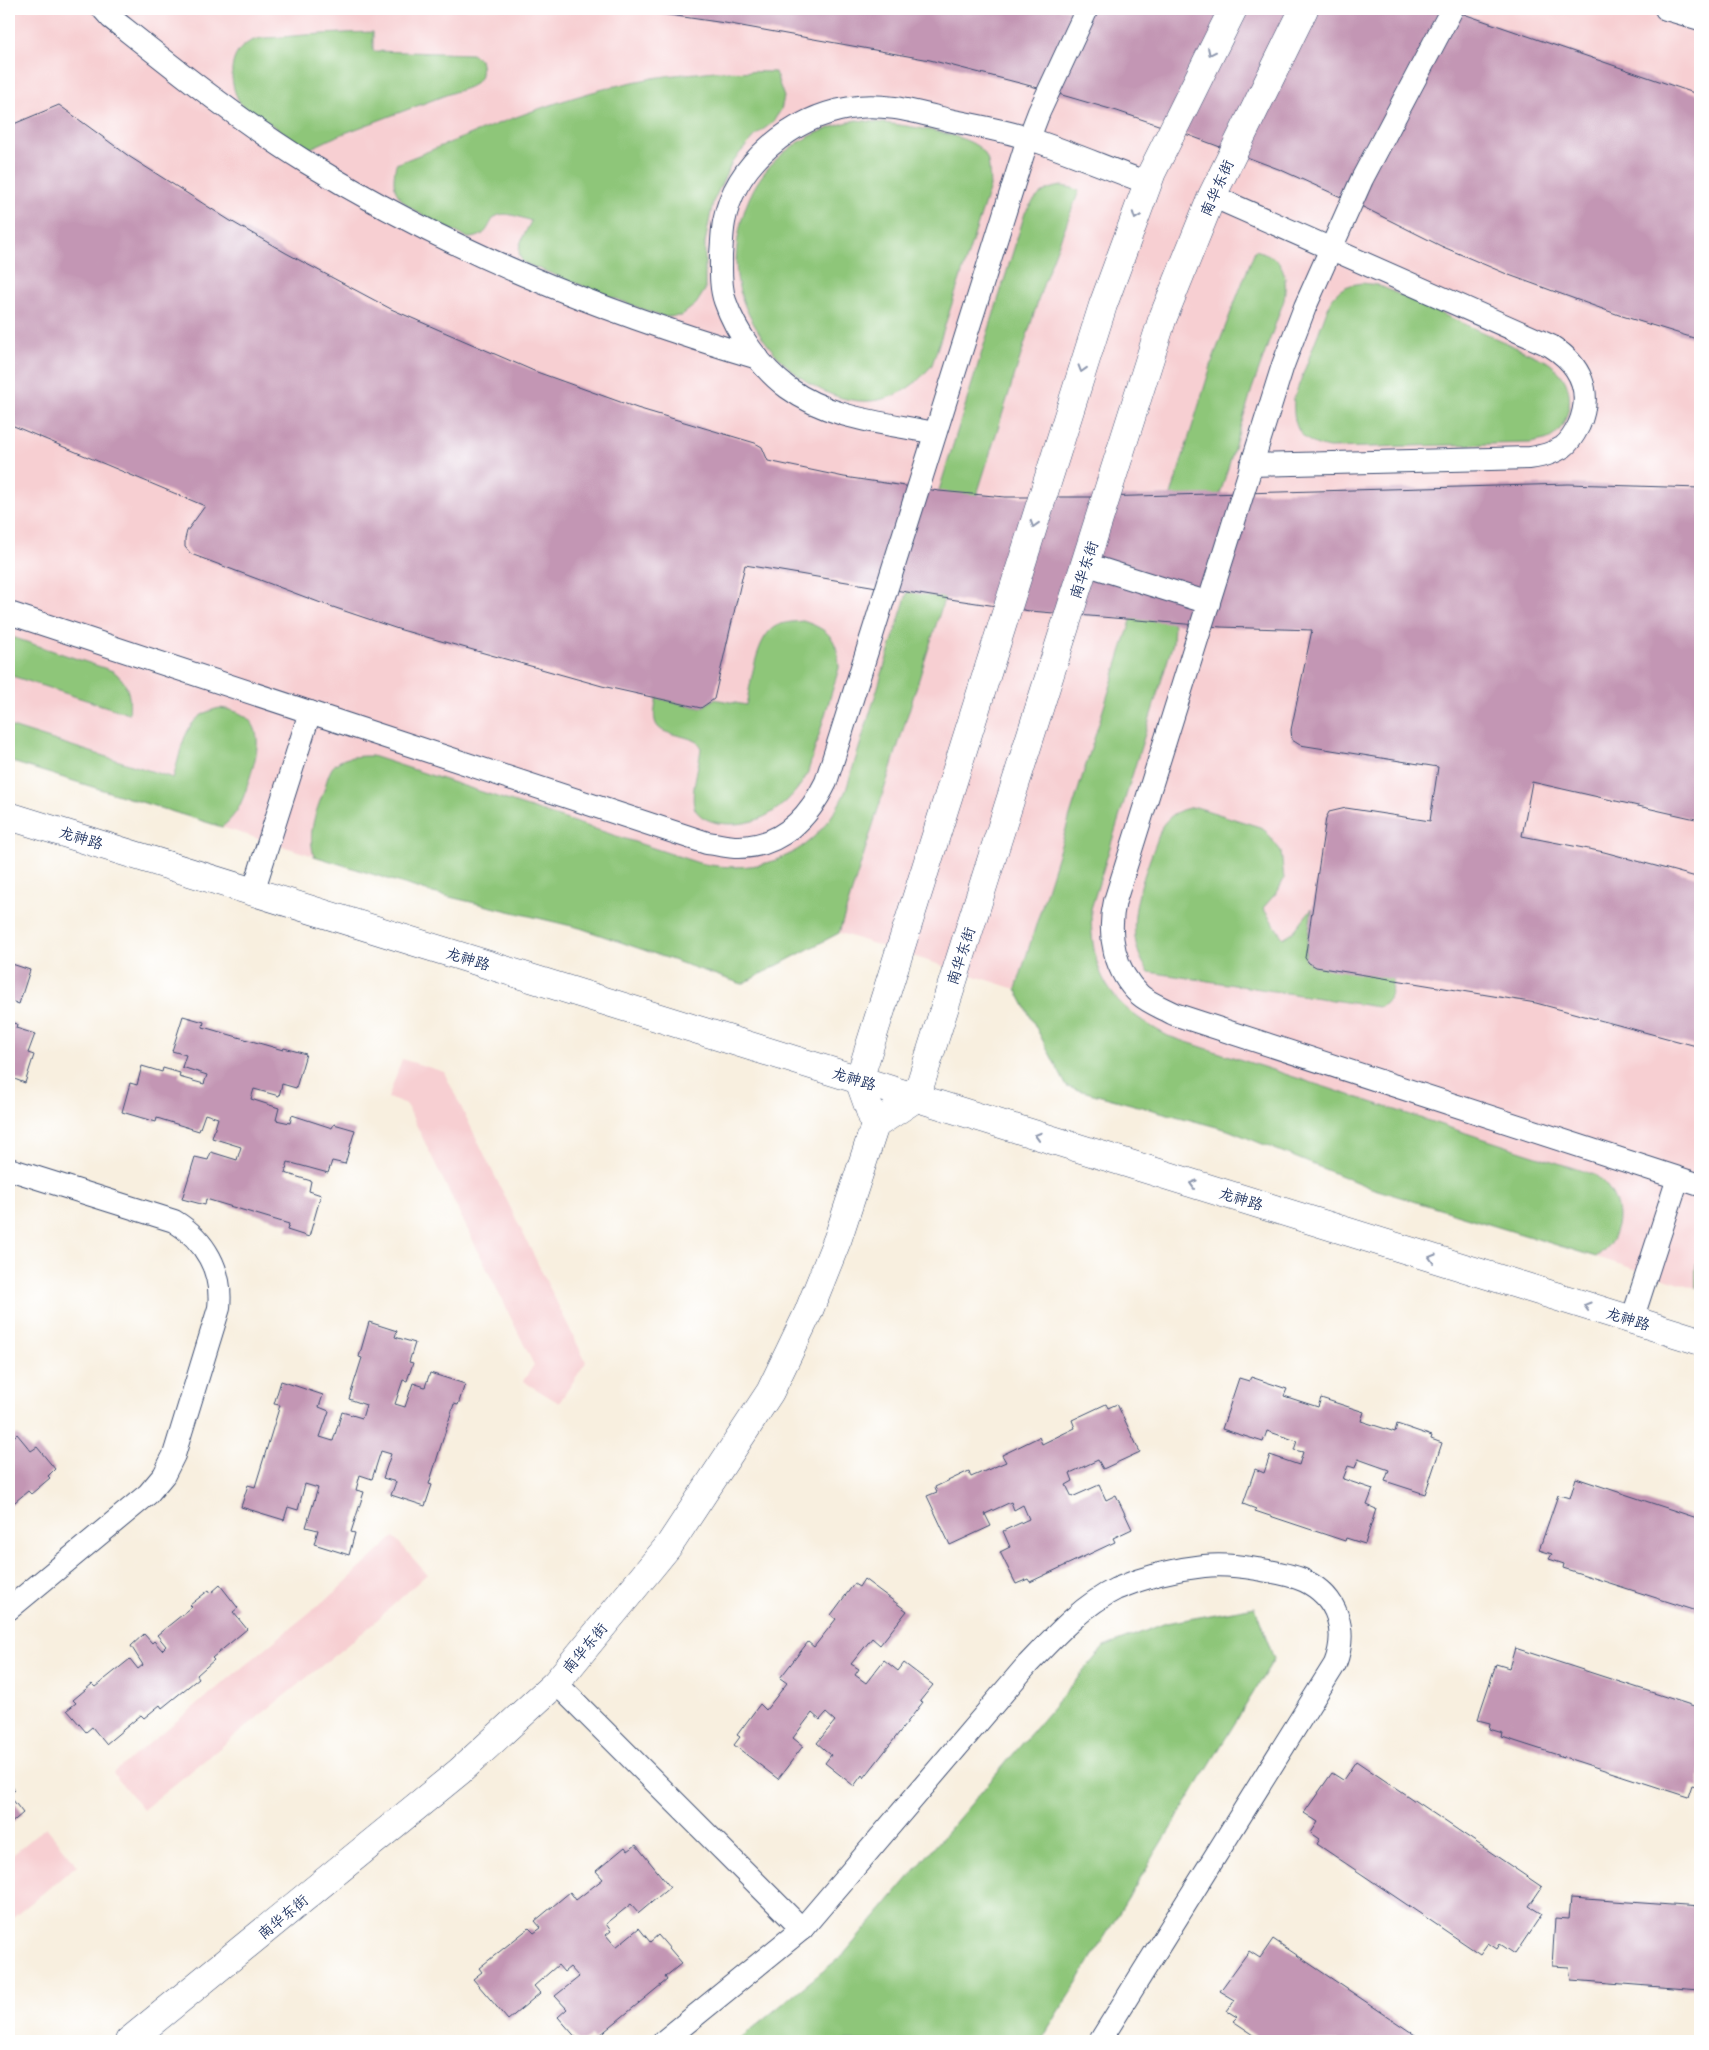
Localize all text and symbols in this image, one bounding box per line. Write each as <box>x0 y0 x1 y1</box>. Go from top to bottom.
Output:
one-way arrow <box>1207 47 1217 56</box>
street label: 南华东街 <box>1193 155 1241 221</box>
one-way arrow <box>1132 211 1142 220</box>
one-way arrow <box>1078 365 1088 373</box>
one-way arrow <box>1029 520 1039 528</box>
street label: 南华东街 <box>1062 537 1106 603</box>
street label: 龙神路 <box>56 819 106 857</box>
street label: 南华东街 <box>939 923 983 989</box>
street label: 龙神路 <box>443 940 493 978</box>
street label: 龙神路 <box>829 1060 879 1098</box>
one-way arrow <box>1034 1131 1042 1141</box>
one-way arrow <box>1189 1180 1197 1190</box>
street label: 龙神路 <box>1216 1180 1266 1218</box>
one-way arrow <box>1428 1254 1436 1264</box>
street label: 龙神路 <box>1603 1300 1653 1338</box>
one-way arrow <box>1583 1302 1591 1312</box>
street label: 南华东街 <box>556 1617 614 1679</box>
street label: 南华东街 <box>252 1888 314 1946</box>

